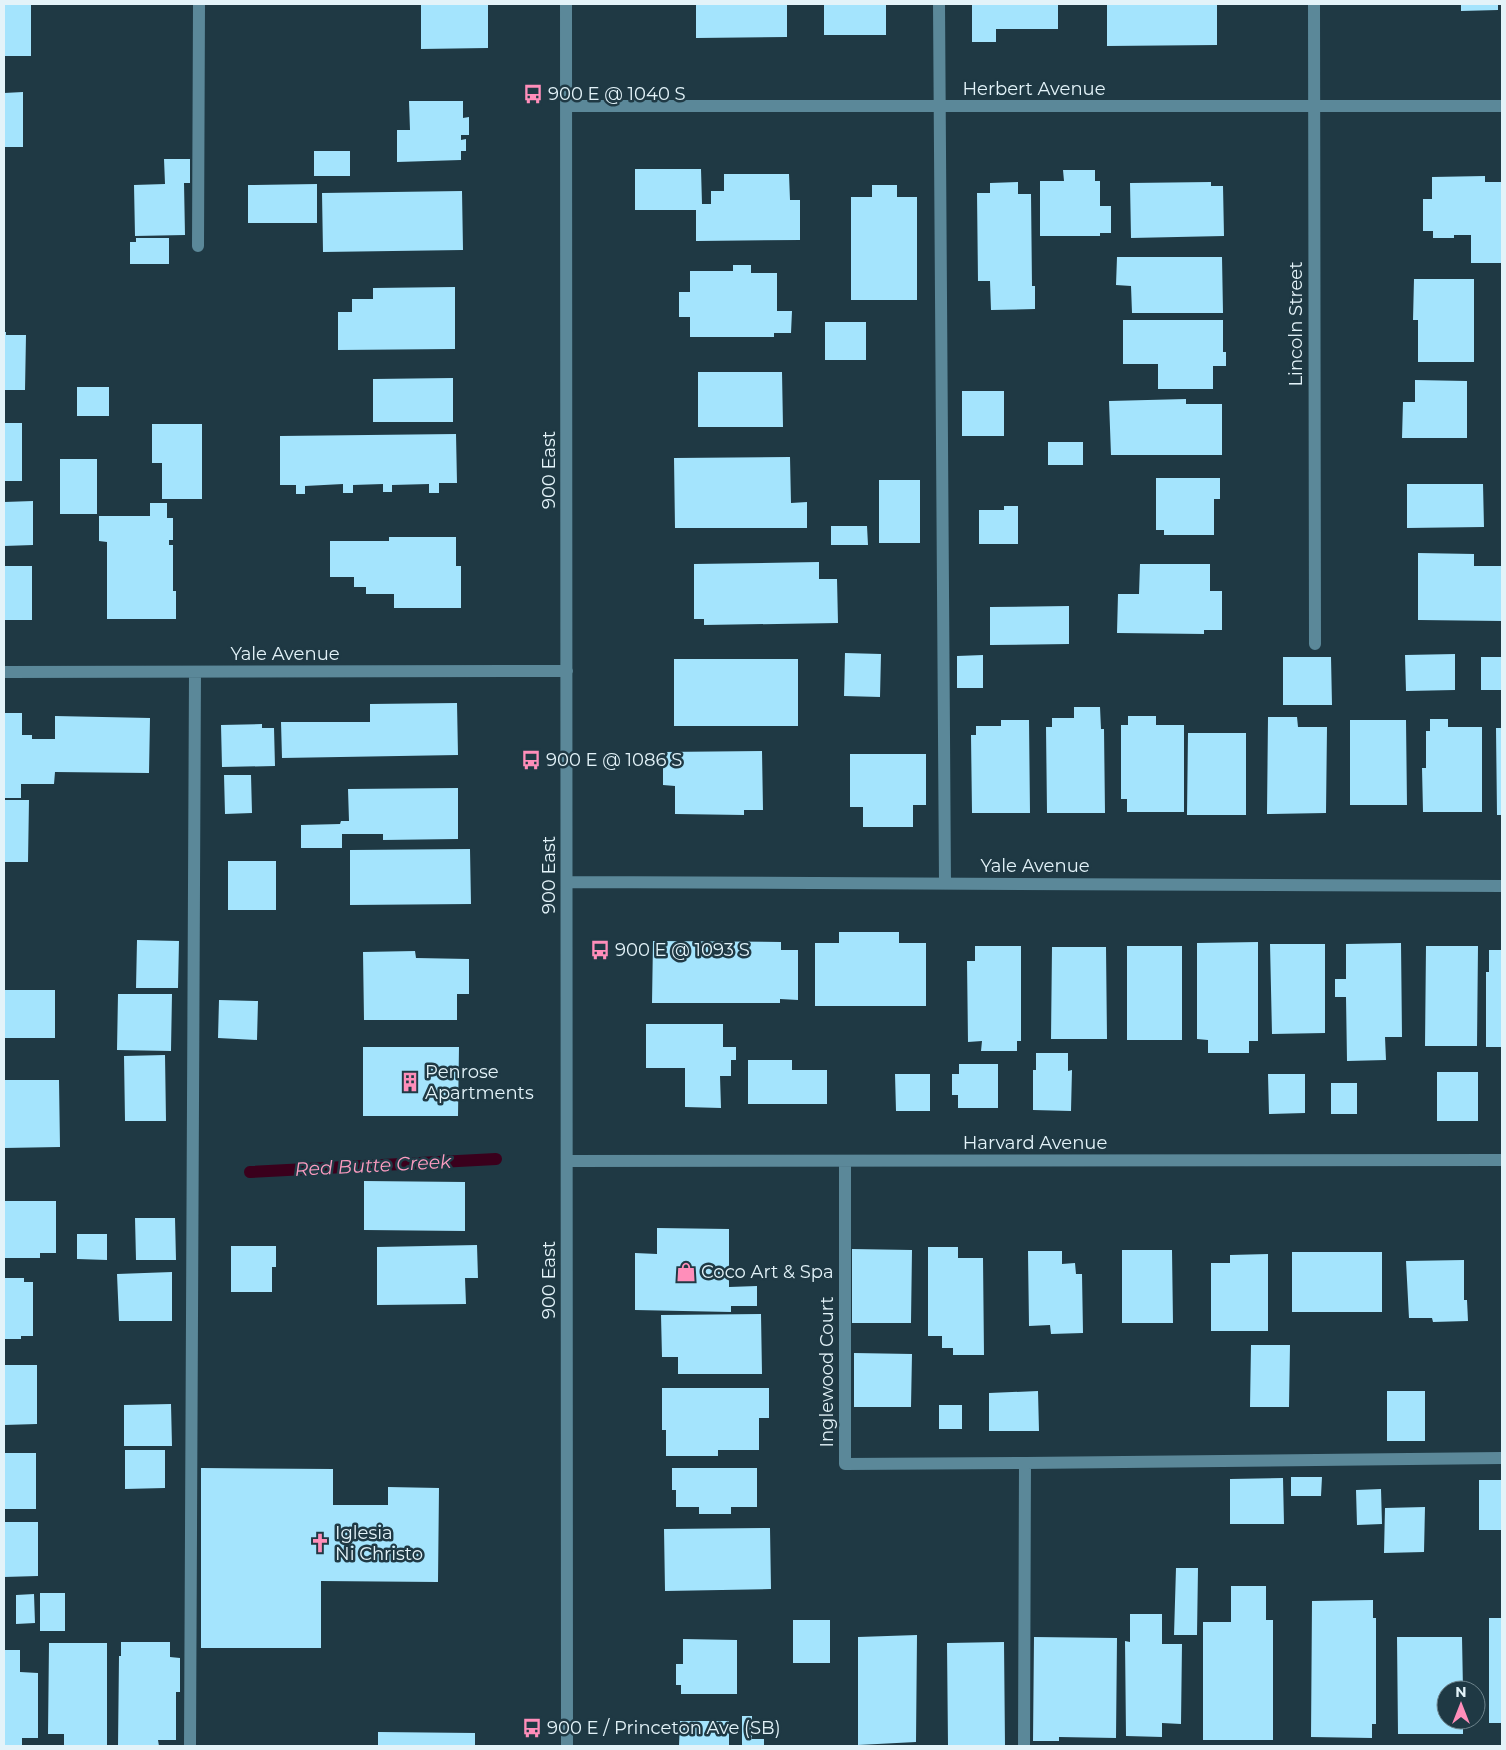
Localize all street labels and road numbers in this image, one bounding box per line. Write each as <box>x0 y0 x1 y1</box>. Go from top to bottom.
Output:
street label: Herbert Avenue <box>962 78 1106 100</box>
street label: Lincoln Street <box>1285 261 1307 387</box>
street label: 900 East <box>538 431 560 509</box>
street label: Yale Avenue <box>230 643 340 665</box>
street label: 900 East <box>538 836 560 914</box>
street label: Yale Avenue <box>980 855 1090 877</box>
street label: Harvard Avenue <box>963 1132 1107 1154</box>
street label: 900 East <box>538 1241 560 1319</box>
street label: Inglewood Court <box>816 1296 838 1448</box>

